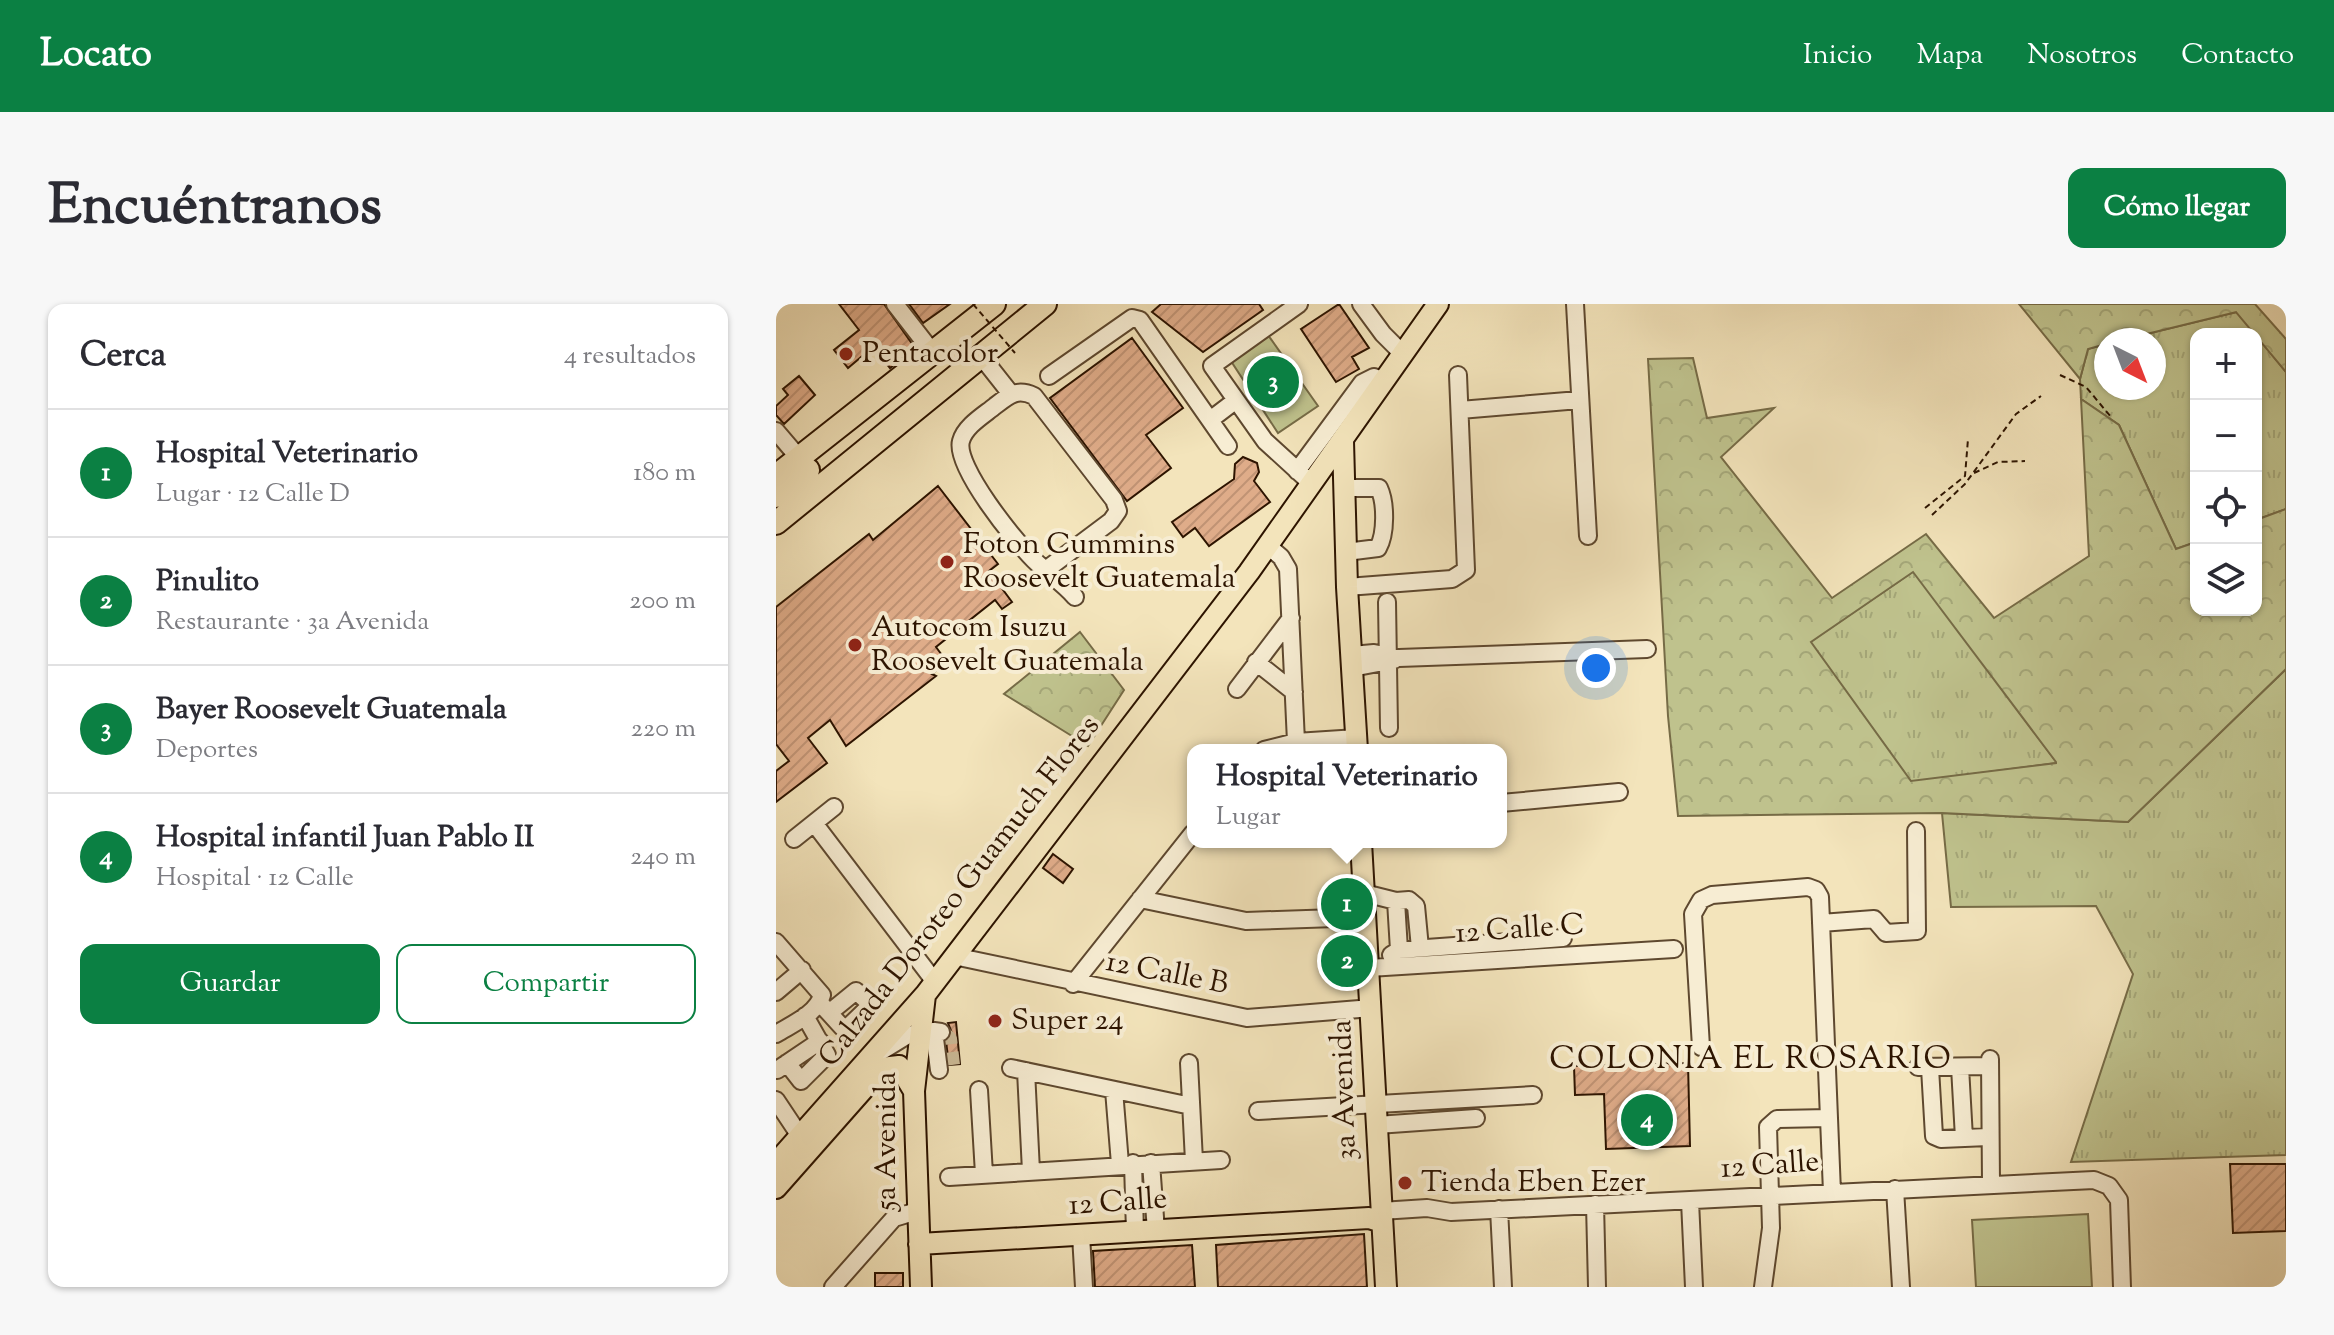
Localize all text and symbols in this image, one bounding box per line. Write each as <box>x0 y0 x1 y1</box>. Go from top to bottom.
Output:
text: Locato <box>40 29 152 83</box>
text: Inicio <box>1803 36 1872 76</box>
text: Mapa <box>1916 36 1983 76</box>
text: Nosotros <box>2027 36 2137 76</box>
text: Contacto <box>2181 36 2294 76</box>
text: Encuéntranos <box>48 168 382 249</box>
button: Cómo llegar <box>2068 168 2286 248</box>
north arrow <box>2094 328 2166 400</box>
map controls <box>2190 328 2262 616</box>
button: + <box>2190 328 2262 400</box>
text: Cerca <box>80 332 166 381</box>
place label: Pentacolor <box>862 333 998 376</box>
text: 4 resultados <box>564 338 696 375</box>
marker: Pentacolor <box>837 345 855 363</box>
pin: 3 <box>1247 352 1299 412</box>
button: − <box>2190 400 2262 472</box>
text: Hospital Veterinario <box>156 433 418 476</box>
text: 1 <box>102 455 110 492</box>
text: 180 m <box>633 455 696 492</box>
button: locate <box>2190 472 2262 544</box>
text: Lugar · 12 Calle D <box>156 476 350 513</box>
place label: Foton Cummins Roosevelt Guatemala <box>963 524 1236 601</box>
button: layers <box>2190 544 2262 616</box>
marker: Foton Cummins Roosevelt Guatemala <box>938 553 956 571</box>
text: Pinulito <box>156 561 259 604</box>
text: 2 <box>100 583 112 620</box>
text: 200 m <box>629 583 696 620</box>
text: Restaurante · 3a Avenida <box>156 604 429 641</box>
place label: Autocom Isuzu Roosevelt Guatemala <box>871 607 1144 684</box>
marker: Autocom Isuzu Roosevelt Guatemala <box>846 636 864 654</box>
your location <box>1576 648 1616 688</box>
text: Bayer Roosevelt Guatemala <box>156 689 507 732</box>
street label: Calzada Doroteo Guamuch Flores <box>809 707 1111 1077</box>
text: 3 <box>101 711 111 748</box>
text: 220 m <box>631 711 696 748</box>
text: Deportes <box>156 732 258 769</box>
popup <box>1187 744 1507 848</box>
text: Hospital Veterinario <box>1216 756 1478 799</box>
text: Lugar <box>1216 799 1281 836</box>
text: Hospital infantil Juan Pablo II <box>156 817 534 860</box>
text: 4 <box>99 839 113 876</box>
text: 240 m <box>630 839 696 876</box>
text: Hospital · 12 Calle <box>156 860 354 897</box>
pin: 1 <box>1321 874 1373 934</box>
street label: 12 Calle C <box>1454 904 1586 956</box>
pin: 2 <box>1321 931 1373 991</box>
street label: 12 Calle B <box>1102 941 1232 1007</box>
button: Guardar <box>80 944 380 1024</box>
button: Compartir <box>396 944 696 1024</box>
place label: Super 24 <box>1011 1000 1124 1043</box>
marker: Super 24 <box>986 1012 1004 1030</box>
street label: 3a Avenida <box>1321 1019 1369 1161</box>
district label: COLONIA EL ROSARIO <box>1549 1037 1953 1083</box>
street label: 5a Avenida <box>866 1071 909 1212</box>
pin: 4 <box>1621 1090 1673 1150</box>
street label: 12 Calle <box>1719 1141 1821 1191</box>
place label: Tienda Eben Ezer <box>1421 1162 1645 1205</box>
marker: Tienda Eben Ezer <box>1396 1174 1414 1192</box>
street label: 12 Calle <box>1067 1178 1169 1228</box>

